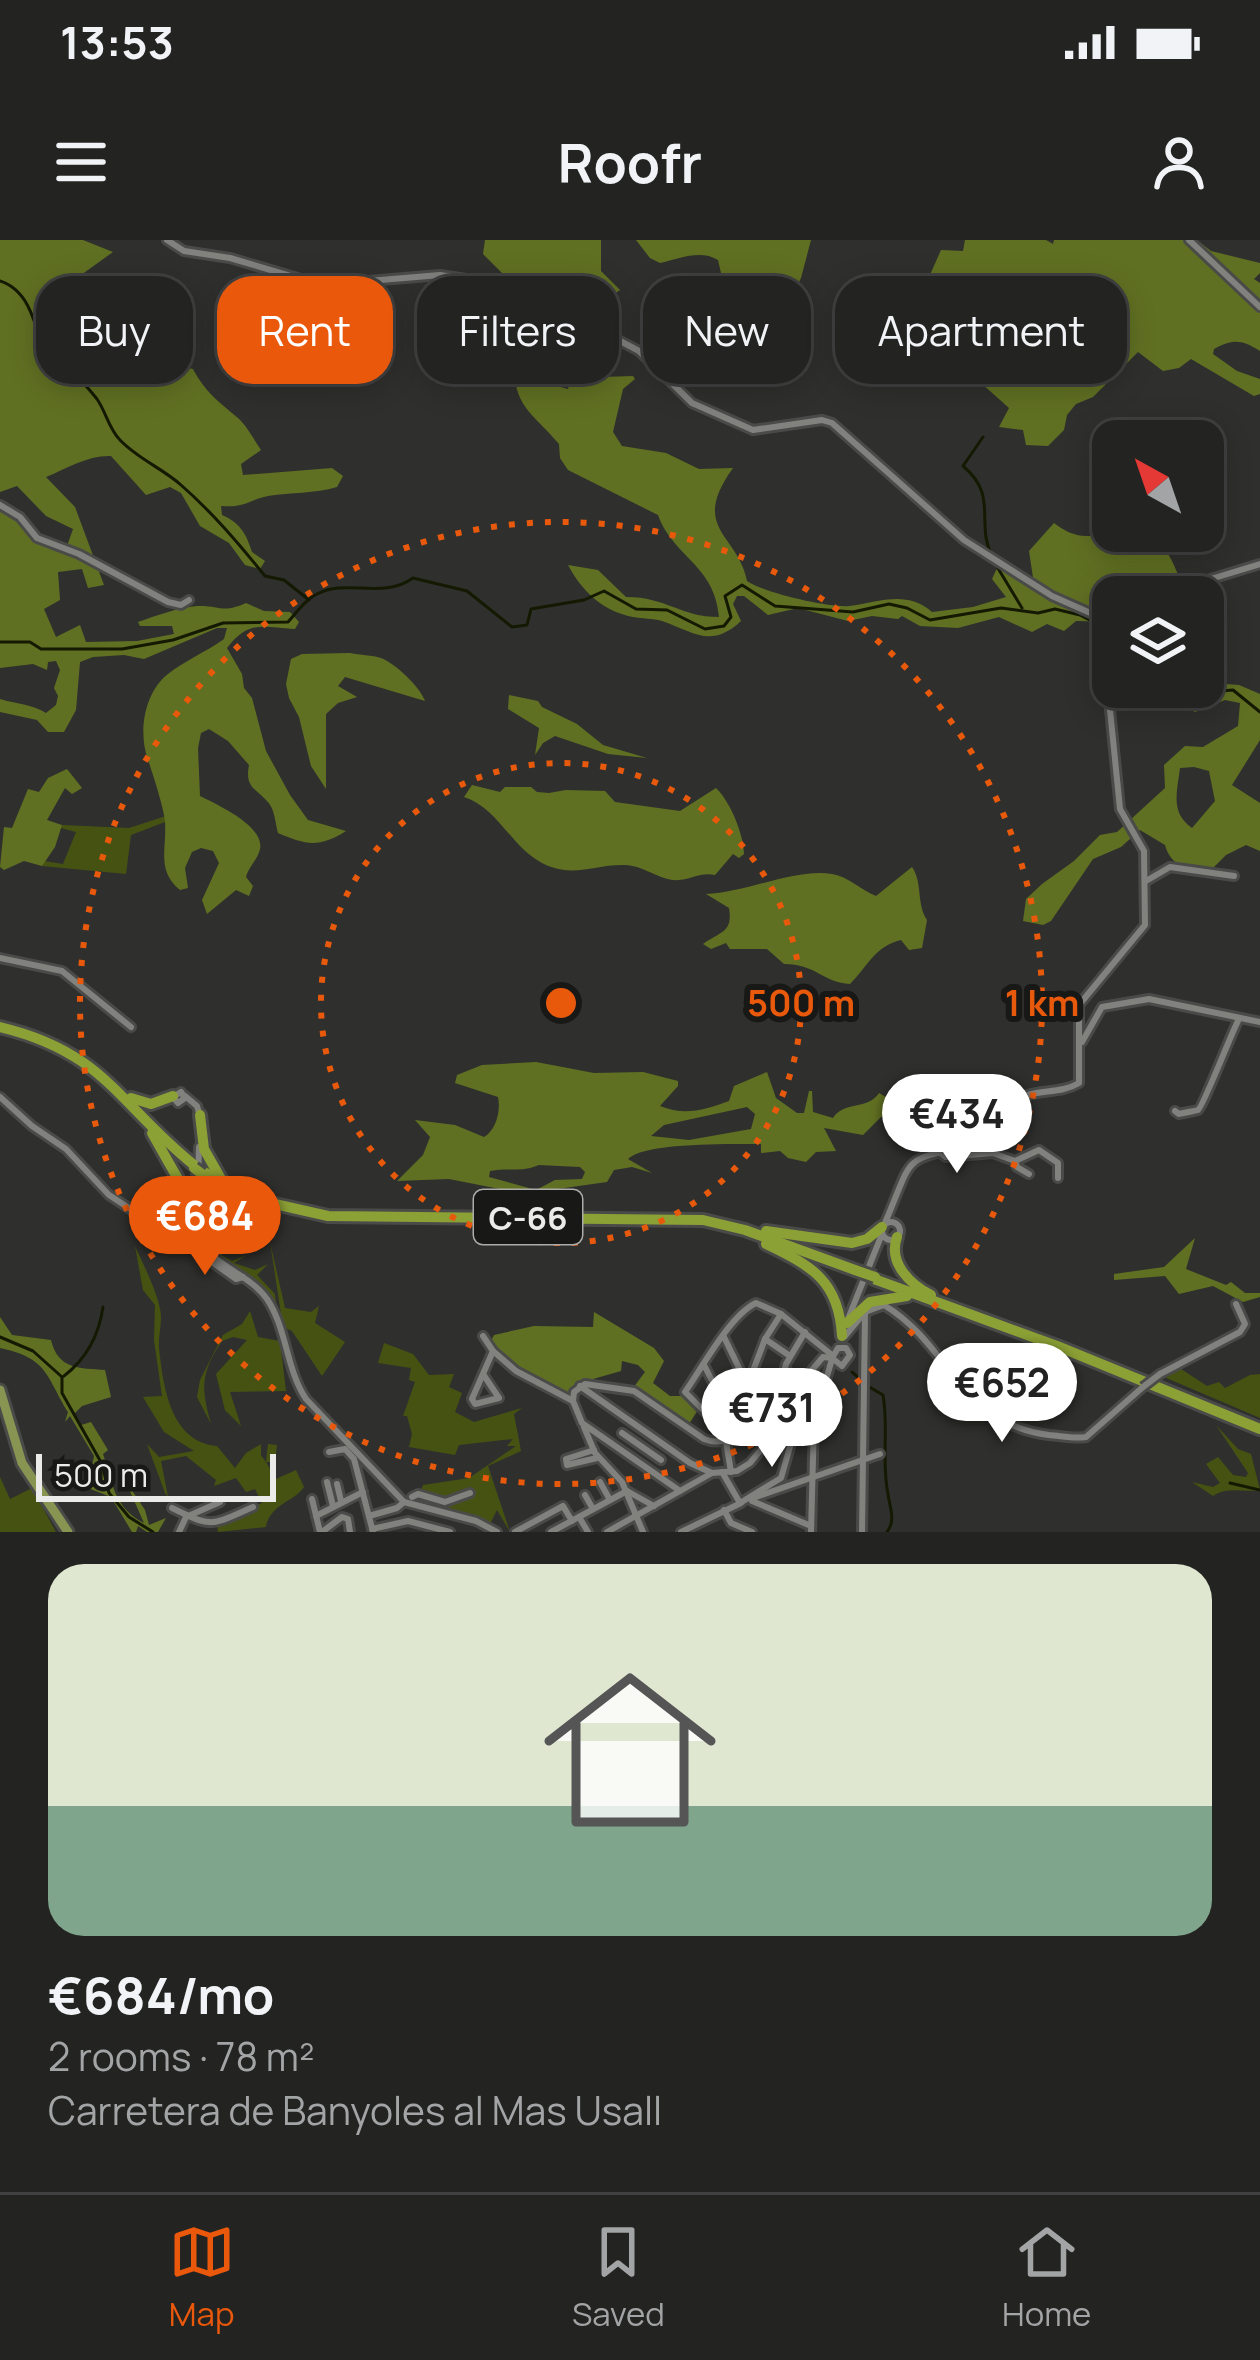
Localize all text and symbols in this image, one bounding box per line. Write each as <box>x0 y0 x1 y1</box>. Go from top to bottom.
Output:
text: 13:53 <box>60 11 174 73</box>
text: Roofr <box>558 125 702 199</box>
icon: menu <box>48 129 114 195</box>
icon: person <box>1146 129 1212 195</box>
chip: Buy <box>36 276 193 384</box>
chip: Rent <box>217 276 393 384</box>
chip: Filters <box>417 276 619 384</box>
chip: New <box>643 276 811 384</box>
chip: Apartment <box>835 276 1127 384</box>
north arrow <box>1092 420 1224 552</box>
map controls <box>1092 420 1224 708</box>
button: layers <box>1092 576 1224 708</box>
text: 500 m <box>747 978 855 1027</box>
text: 1 km <box>1005 978 1079 1027</box>
centre of rings <box>540 982 582 1024</box>
pin: €434 <box>886 1074 1028 1176</box>
text: €434 <box>909 1086 1005 1140</box>
pin: €684 <box>134 1176 276 1278</box>
text: €684 <box>156 1188 254 1242</box>
road number: C-66 <box>474 1190 582 1244</box>
pin: €652 <box>931 1343 1073 1445</box>
text: €652 <box>954 1355 1050 1409</box>
pin: €731 <box>701 1368 843 1470</box>
text: €731 <box>728 1380 816 1434</box>
scale bar <box>36 1448 276 1501</box>
text: 500 m <box>54 1452 148 1497</box>
icon: home <box>522 1642 738 1858</box>
text: €684/mo <box>48 1960 274 2029</box>
text: 2 rooms · 78 m² <box>48 2029 315 2083</box>
text: Carretera de Banyoles al Mas Usall <box>48 2083 662 2137</box>
tab: Map <box>169 2219 235 2336</box>
tab: Saved <box>572 2219 665 2336</box>
tab: Home <box>1002 2219 1091 2336</box>

